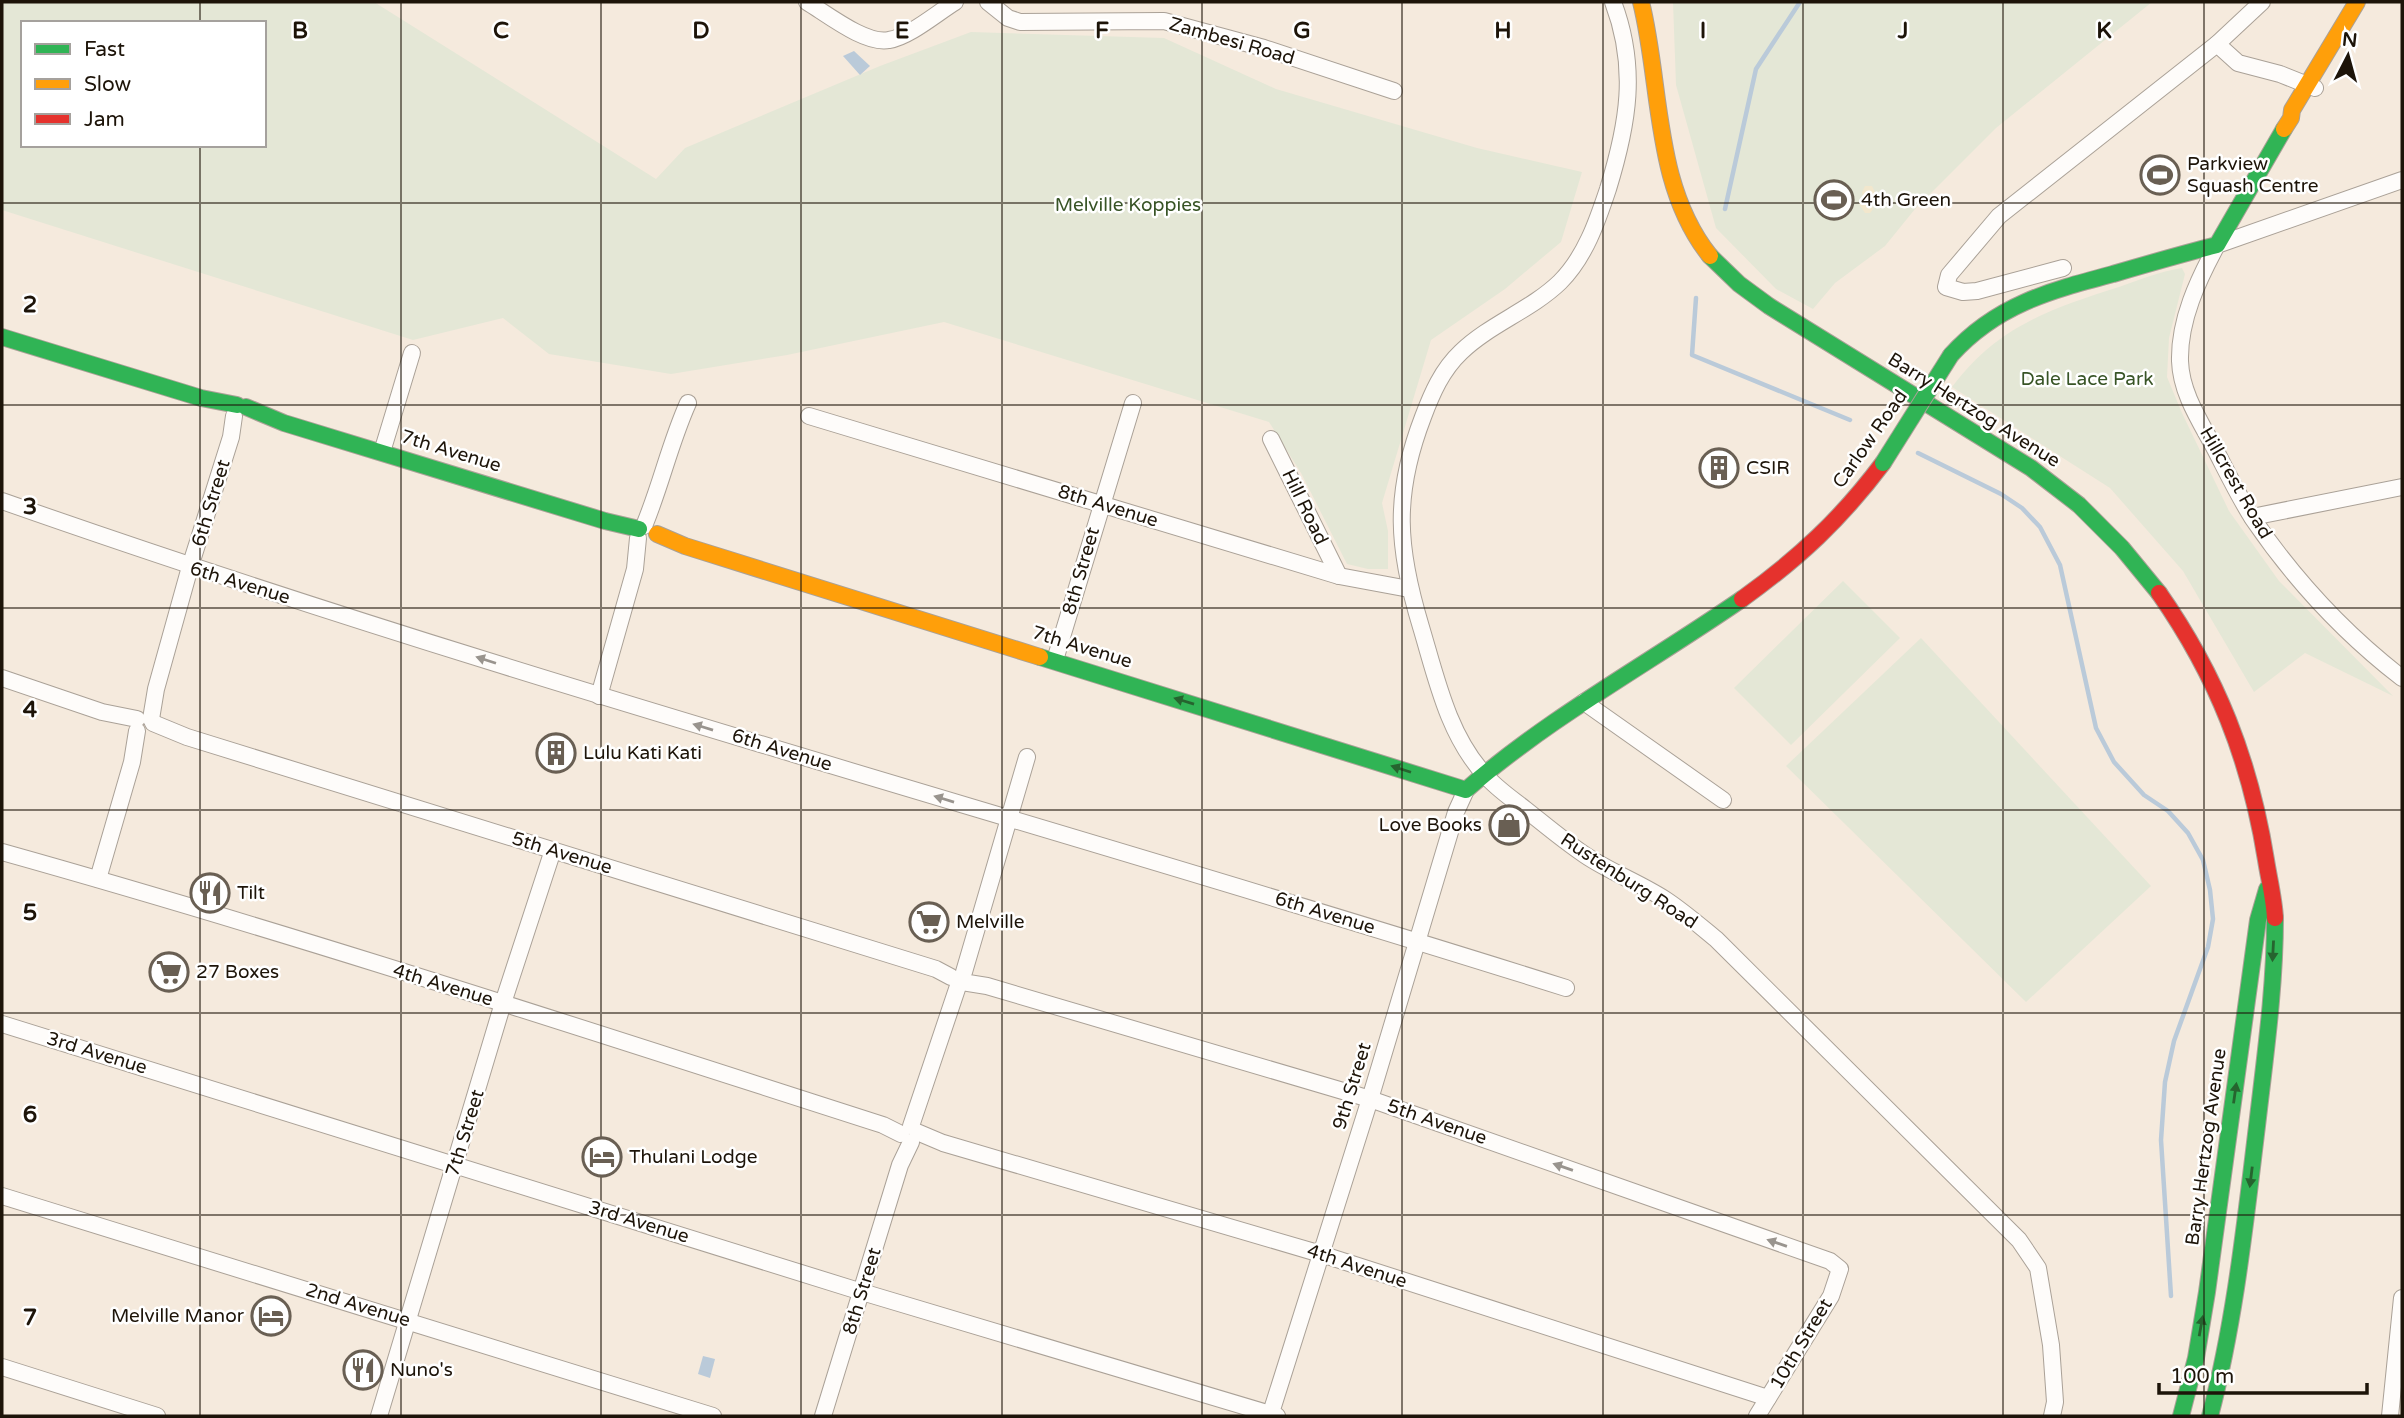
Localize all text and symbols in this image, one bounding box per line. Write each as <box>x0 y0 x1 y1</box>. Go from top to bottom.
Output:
street label: Zambesi Road <box>1167 13 1297 69</box>
text: B <box>292 17 308 45</box>
text: C <box>493 17 509 45</box>
text: D <box>692 17 710 45</box>
text: E <box>895 17 909 45</box>
text: F <box>1095 17 1109 45</box>
text: G <box>1293 17 1311 45</box>
text: H <box>1494 17 1512 45</box>
text: I <box>1700 17 1706 45</box>
text: J <box>1897 17 1908 45</box>
text: K <box>2096 17 2112 45</box>
legend <box>21 21 266 147</box>
north arrow <box>2313 21 2383 91</box>
text: N <box>2341 28 2358 52</box>
text: Fast <box>84 37 125 62</box>
text: Slow <box>84 72 132 97</box>
text: Jam <box>84 107 125 132</box>
place label: Parkview Squash Centre <box>2187 153 2319 197</box>
sports icon: Parkview Squash Centre <box>2139 154 2181 196</box>
sports icon: 4th Green <box>1813 179 1855 221</box>
place label: 4th Green <box>1861 189 1951 211</box>
park label: Melville Koppies <box>1055 194 1201 216</box>
text: 2 <box>23 291 37 319</box>
street label: Barry Hertzog Avenue <box>1884 348 2064 472</box>
park label: Dale Lace Park <box>2020 368 2154 390</box>
street label: Carlow Road <box>1828 386 1912 492</box>
street label: Hillcrest Road <box>2195 423 2277 543</box>
street label: 7th Avenue <box>398 425 504 477</box>
building icon: CSIR <box>1698 447 1740 489</box>
street label: 6th Street <box>187 457 235 549</box>
place label: CSIR <box>1746 457 1790 479</box>
street label: Hill Road <box>1277 466 1333 548</box>
street label: 8th Avenue <box>1055 480 1161 532</box>
text: 3 <box>23 493 37 521</box>
street label: 8th Street <box>1058 525 1104 617</box>
street label: 6th Avenue <box>187 557 293 609</box>
street label: 7th Avenue <box>1029 621 1135 673</box>
one-way arrow <box>475 654 496 665</box>
one-way arrow <box>1174 695 1195 705</box>
text: 4 <box>23 696 38 724</box>
one-way arrow <box>692 721 713 731</box>
street label: 6th Avenue <box>729 724 835 776</box>
building icon: Lulu Kati Kati <box>535 732 577 774</box>
place label: Lulu Kati Kati <box>583 742 702 764</box>
one-way arrow <box>1391 763 1412 774</box>
one-way arrow <box>934 793 955 803</box>
shop icon: Love Books <box>1488 804 1530 846</box>
place label: Love Books <box>1378 814 1482 836</box>
street label: 5th Avenue <box>509 827 615 879</box>
street label: Rustenburg Road <box>1556 829 1702 933</box>
restaurant icon: Tilt <box>189 872 231 914</box>
place label: Tilt <box>237 882 265 904</box>
street label: 6th Avenue <box>1272 887 1378 939</box>
text: 5 <box>23 899 37 927</box>
supermarket icon: Melville <box>908 901 950 943</box>
place label: Melville <box>956 911 1025 933</box>
one-way arrow <box>2268 940 2279 962</box>
supermarket icon: 27 Boxes <box>148 951 190 993</box>
street label: 4th Avenue <box>390 959 496 1011</box>
place label: 27 Boxes <box>196 961 279 983</box>
street label: 3rd Avenue <box>44 1027 150 1079</box>
street label: 9th Street <box>1328 1040 1376 1132</box>
street label: Barry Hertzog Avenue <box>2181 1047 2231 1247</box>
one-way arrow <box>2229 1082 2240 1104</box>
street label: 7th Street <box>441 1087 489 1179</box>
street label: 5th Avenue <box>1384 1095 1490 1149</box>
text: 6 <box>23 1101 37 1129</box>
hotel icon: Thulani Lodge <box>581 1136 623 1178</box>
place label: Thulani Lodge <box>629 1146 757 1168</box>
one-way arrow <box>1552 1161 1573 1172</box>
one-way arrow <box>2245 1166 2256 1188</box>
street label: 3rd Avenue <box>586 1196 692 1248</box>
one-way arrow <box>1767 1237 1788 1248</box>
street label: 4th Avenue <box>1304 1240 1410 1292</box>
street label: 8th Street <box>838 1245 886 1337</box>
street label: 2nd Avenue <box>303 1279 413 1331</box>
hotel icon: Melville Manor <box>250 1295 292 1337</box>
street label: 10th Street <box>1765 1295 1837 1393</box>
text: 7 <box>23 1304 37 1332</box>
place label: Melville Manor <box>111 1305 245 1327</box>
one-way arrow <box>2196 1315 2207 1337</box>
restaurant icon: Nuno's <box>342 1349 384 1391</box>
scale bar <box>2159 1352 2367 1396</box>
place label: Nuno's <box>390 1359 453 1381</box>
text: 100 m <box>2170 1364 2234 1389</box>

